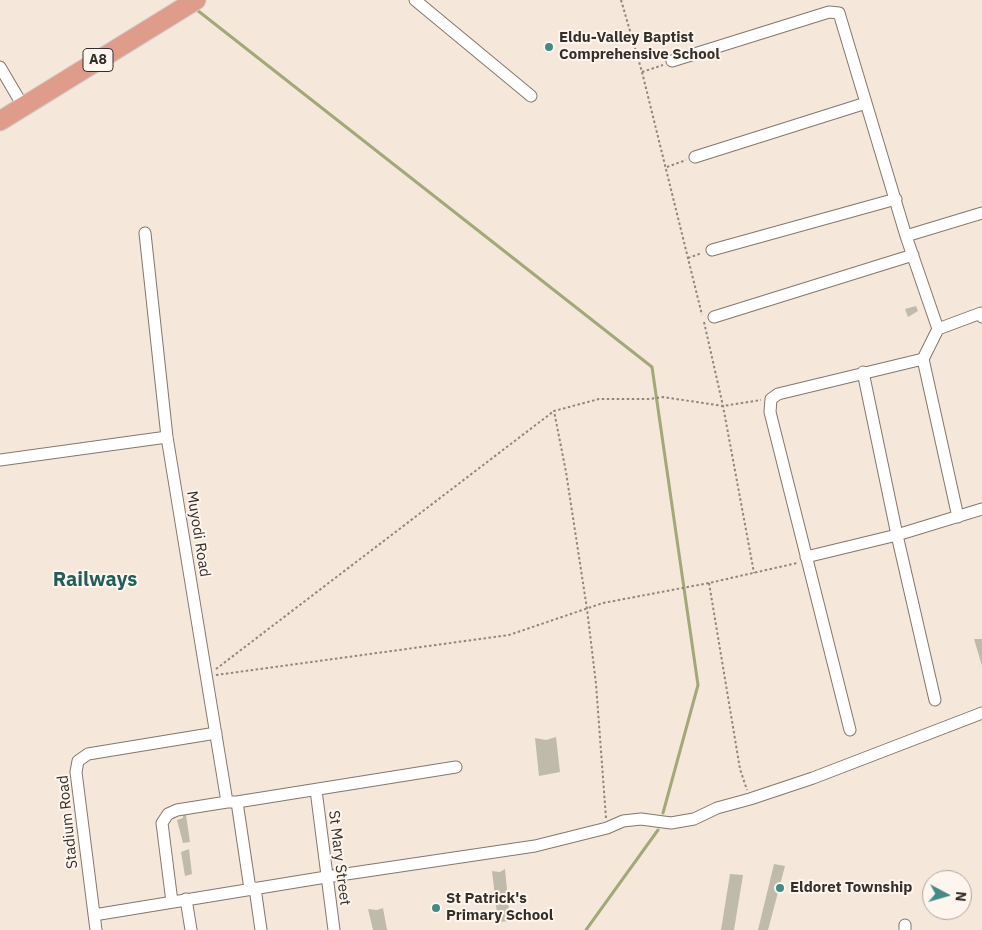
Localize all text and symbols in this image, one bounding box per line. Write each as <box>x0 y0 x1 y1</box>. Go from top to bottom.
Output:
place label: Eldu-Valley Baptist Comprehensive School <box>559 29 720 64</box>
marker: Eldu-Valley Baptist Comprehensive School <box>543 41 555 53</box>
road number: A8 <box>83 48 113 72</box>
street label: Muyodi Road <box>182 490 214 578</box>
district label: Railways <box>53 568 137 592</box>
street label: Stadium Road <box>54 774 82 870</box>
street label: St Mary Street <box>324 809 354 907</box>
north arrow <box>922 870 972 920</box>
place label: Eldoret Township <box>790 879 912 897</box>
marker: Eldoret Township <box>774 882 786 894</box>
place label: St Patrick's Primary School <box>446 890 553 925</box>
text: N <box>951 890 970 902</box>
marker: St Patrick's Primary School <box>430 902 442 914</box>

